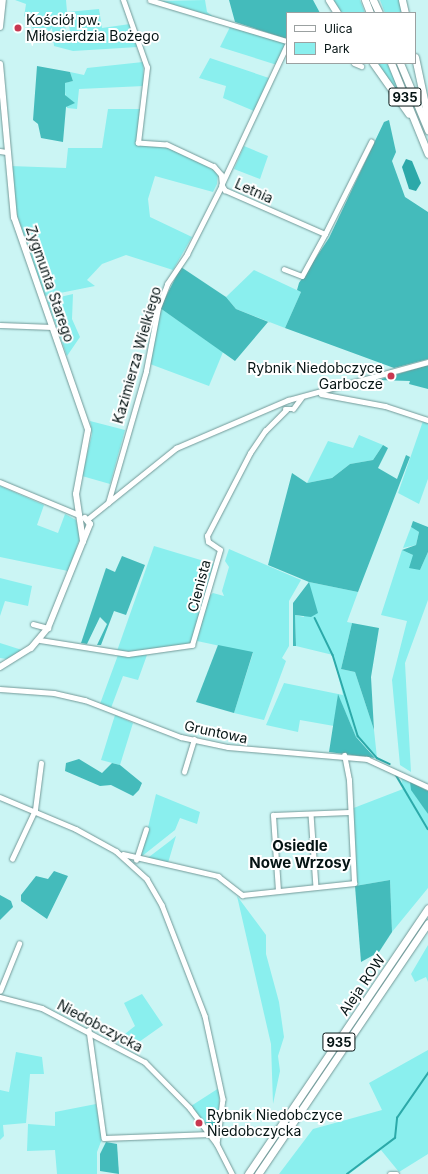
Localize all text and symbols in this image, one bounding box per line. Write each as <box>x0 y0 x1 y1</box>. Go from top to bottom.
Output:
place label: Kościół pw. Miłosierdzia Bożego <box>26 12 159 44</box>
legend <box>286 12 416 64</box>
text: Ulica <box>324 21 352 36</box>
marker: Kościół pw. Miłosierdzia Bożego <box>13 23 23 33</box>
text: Park <box>324 41 350 56</box>
road number: 935 <box>388 86 422 108</box>
street label: Letnia <box>232 175 276 207</box>
street label: Zygmunta Starego <box>22 224 78 344</box>
street label: Kazimierza Wielkiego <box>109 284 165 426</box>
place label: Rybnik Niedobczyce Garbocze <box>247 360 383 392</box>
marker: Rybnik Niedobczyce Garbocze <box>386 371 396 381</box>
street label: Cienista <box>184 558 214 614</box>
street label: Gruntowa <box>183 717 249 747</box>
district label: Osiedle Nowe Wrzosy <box>249 836 351 871</box>
street label: Aleja ROW <box>335 951 389 1019</box>
street label: Niedobczycka <box>54 996 146 1056</box>
road number: 935 <box>322 1031 356 1053</box>
place label: Rybnik Niedobczyce Niedobczycka <box>207 1107 343 1140</box>
marker: Rybnik Niedobczyce Niedobczycka <box>194 1118 204 1128</box>

